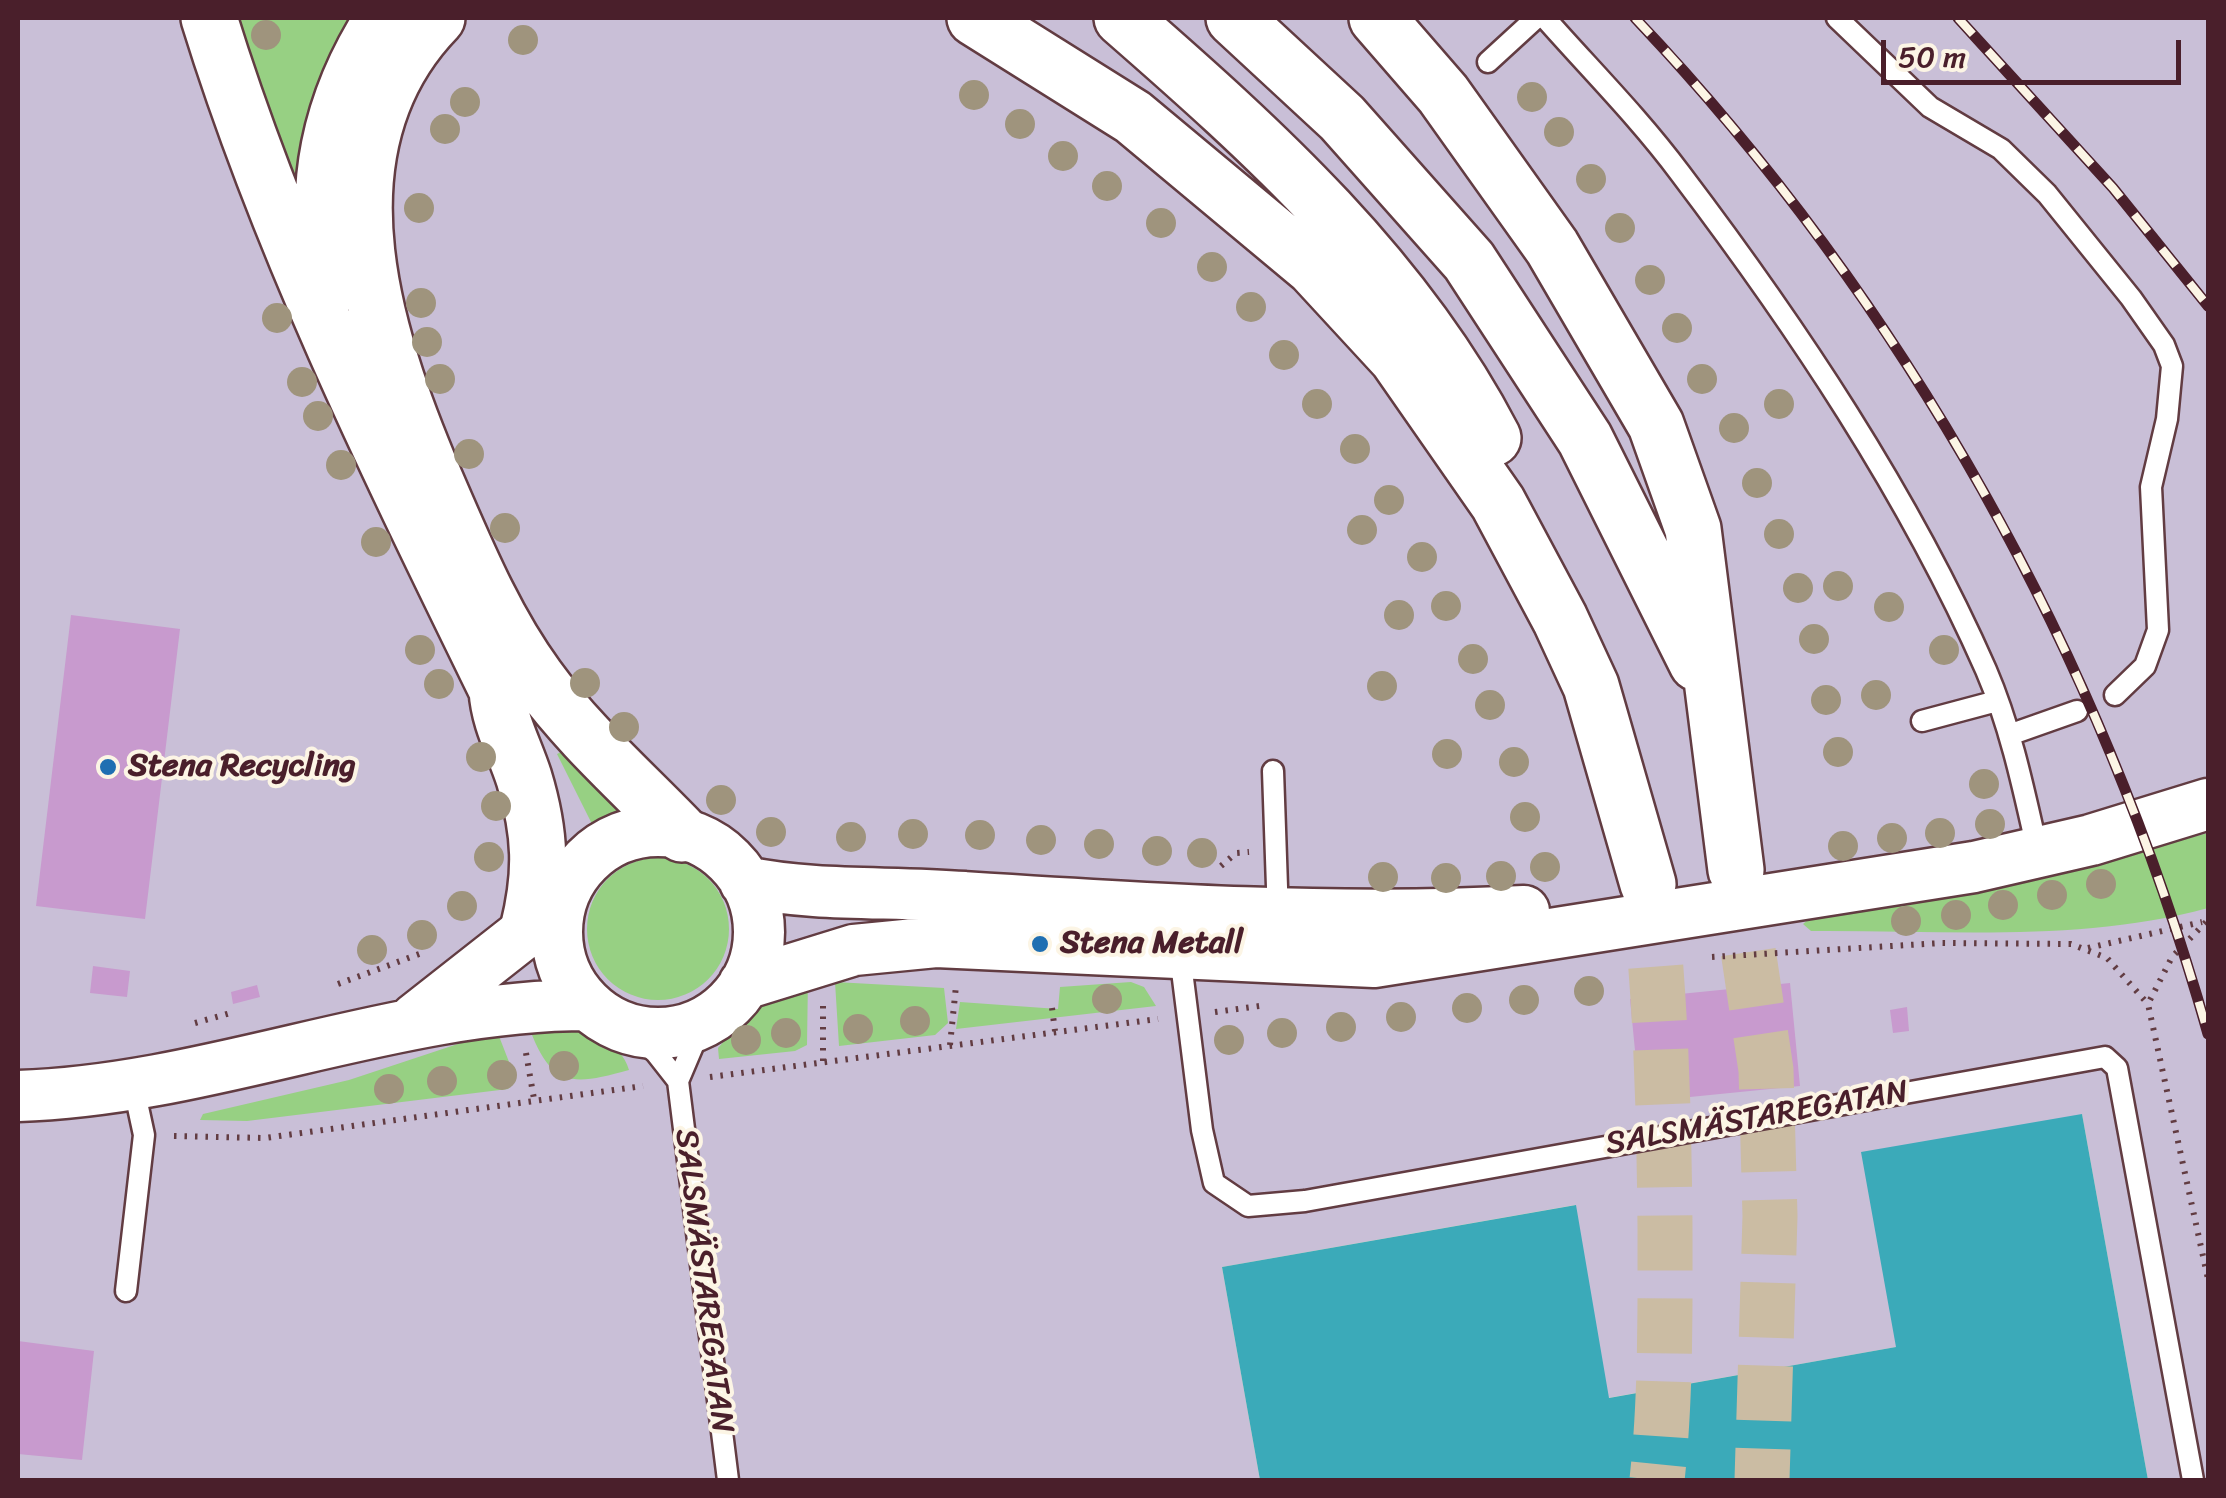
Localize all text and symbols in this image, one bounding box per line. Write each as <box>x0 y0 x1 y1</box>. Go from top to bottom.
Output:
scale bar <box>1886 20 2186 82</box>
text: 50 m <box>1898 30 1966 84</box>
place label: Stena Recycling <box>128 748 356 786</box>
marker: Stena Recycling <box>97 756 119 778</box>
place label: Stena Metall <box>1060 925 1243 963</box>
marker: Stena Metall <box>1029 933 1051 955</box>
street label: SALSMÄSTAREGATAN <box>1603 1073 1911 1165</box>
street label: SALSMÄSTAREGATAN <box>665 1127 741 1435</box>

